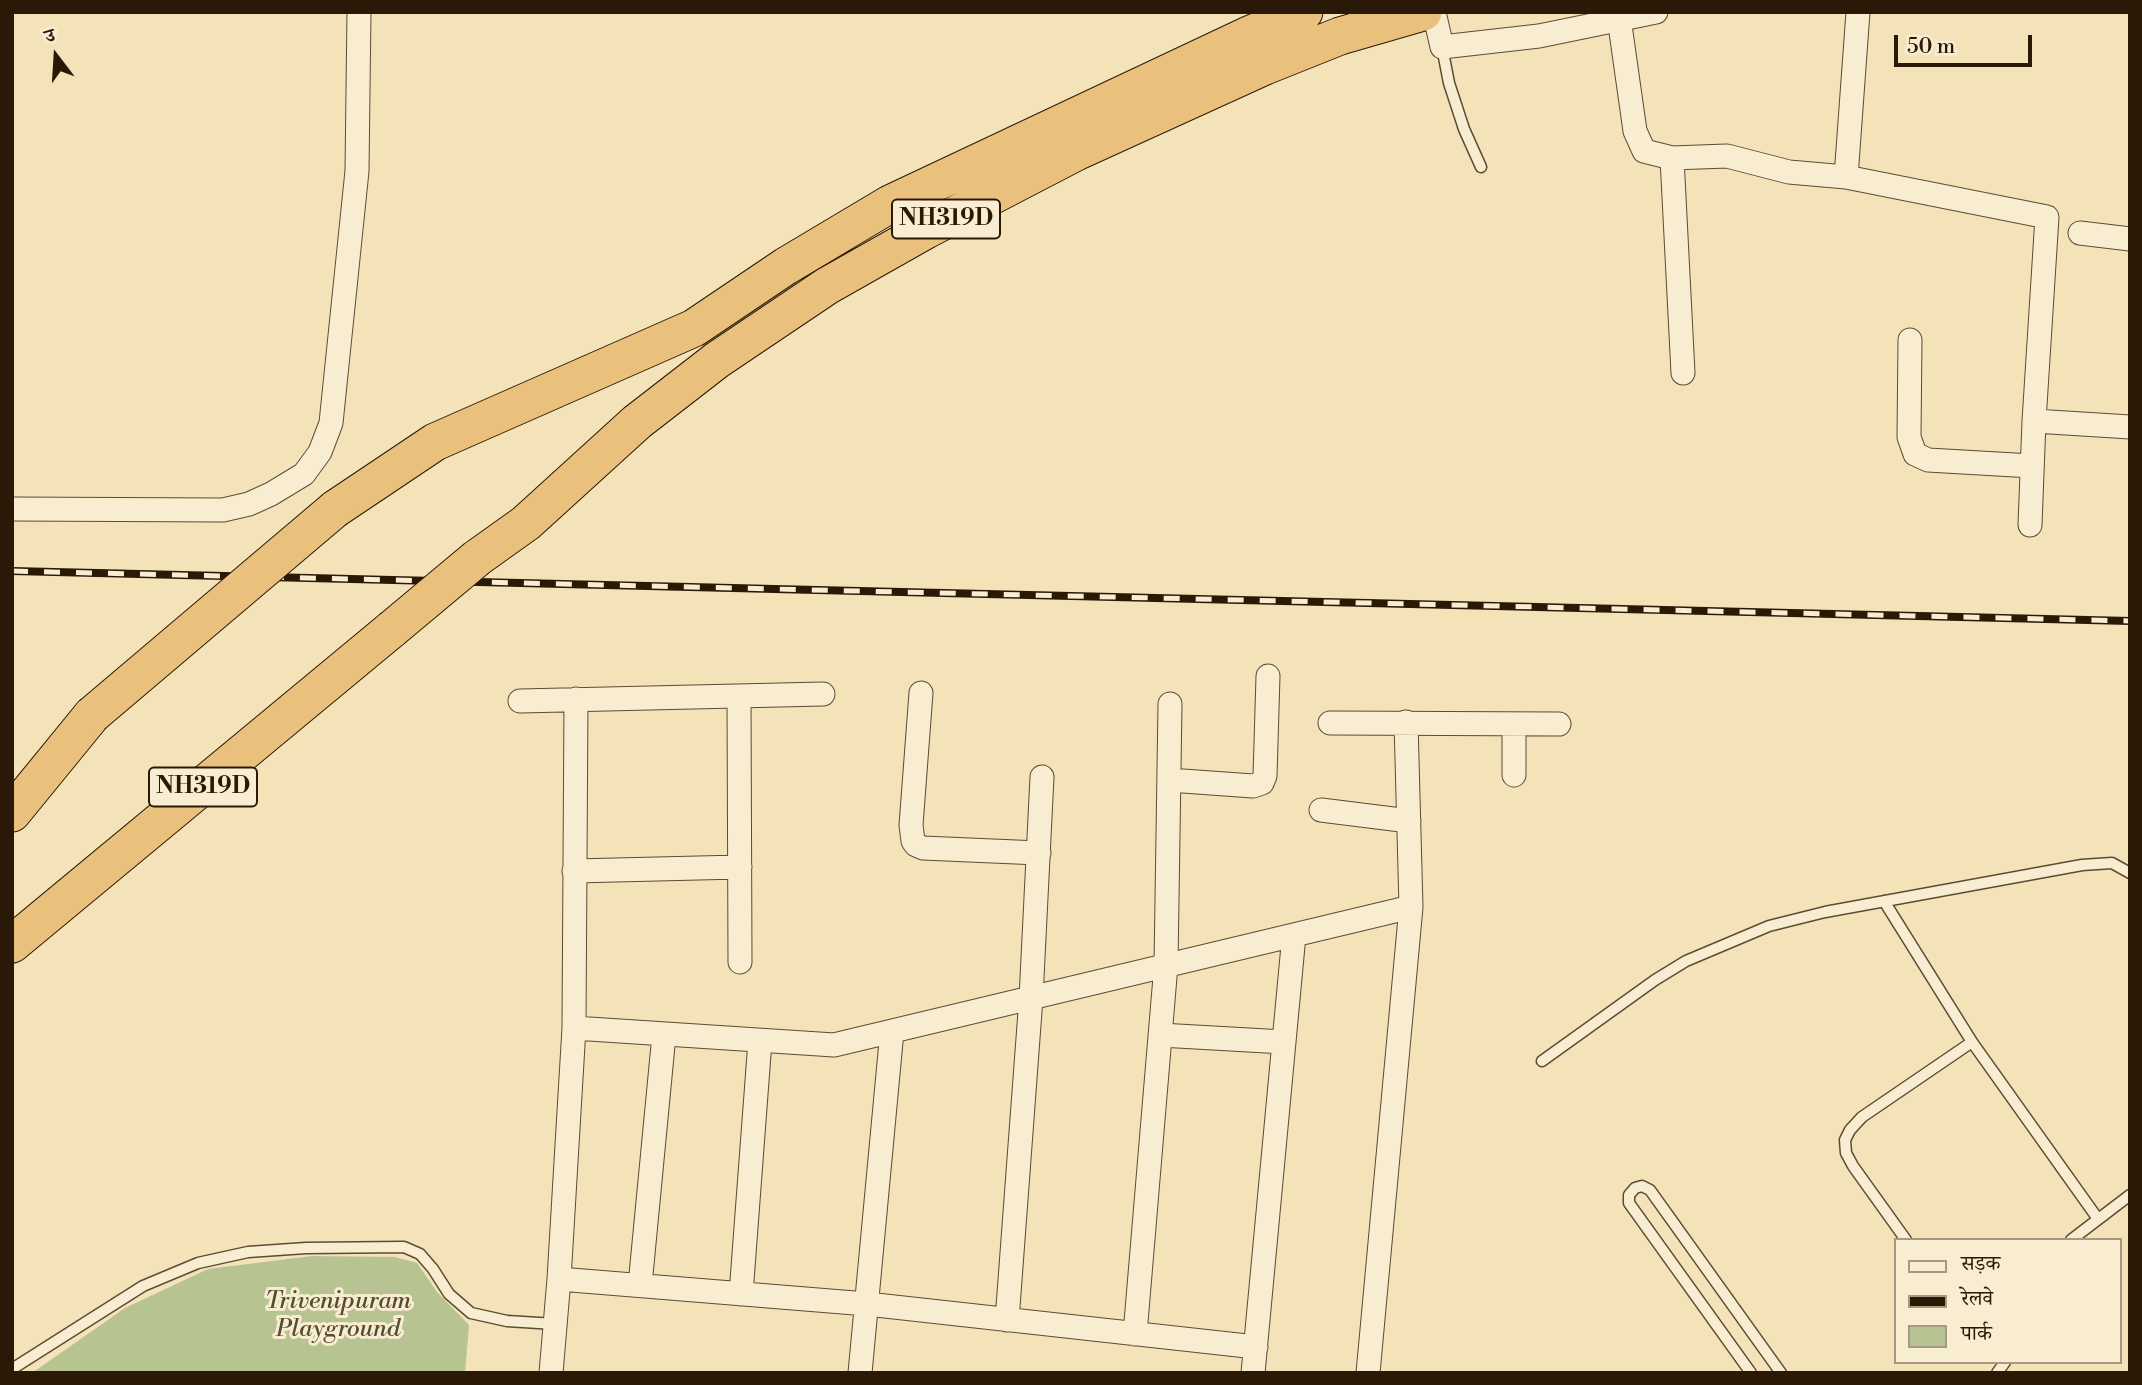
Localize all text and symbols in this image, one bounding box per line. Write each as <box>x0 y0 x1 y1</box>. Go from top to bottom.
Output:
north arrow <box>21 21 91 91</box>
scale bar <box>1897 21 2035 65</box>
text: उ <box>42 23 58 49</box>
text: 50 m <box>1907 34 1955 60</box>
road number: NH319D <box>892 200 1000 238</box>
road number: NH319D <box>149 768 257 806</box>
legend <box>1894 1238 2121 1364</box>
text: सड़क <box>1961 1251 2000 1277</box>
text: रेलवे <box>1961 1286 1993 1312</box>
park label: Trivenipuram Playground <box>265 1288 411 1344</box>
text: पार्क <box>1961 1321 1992 1347</box>

